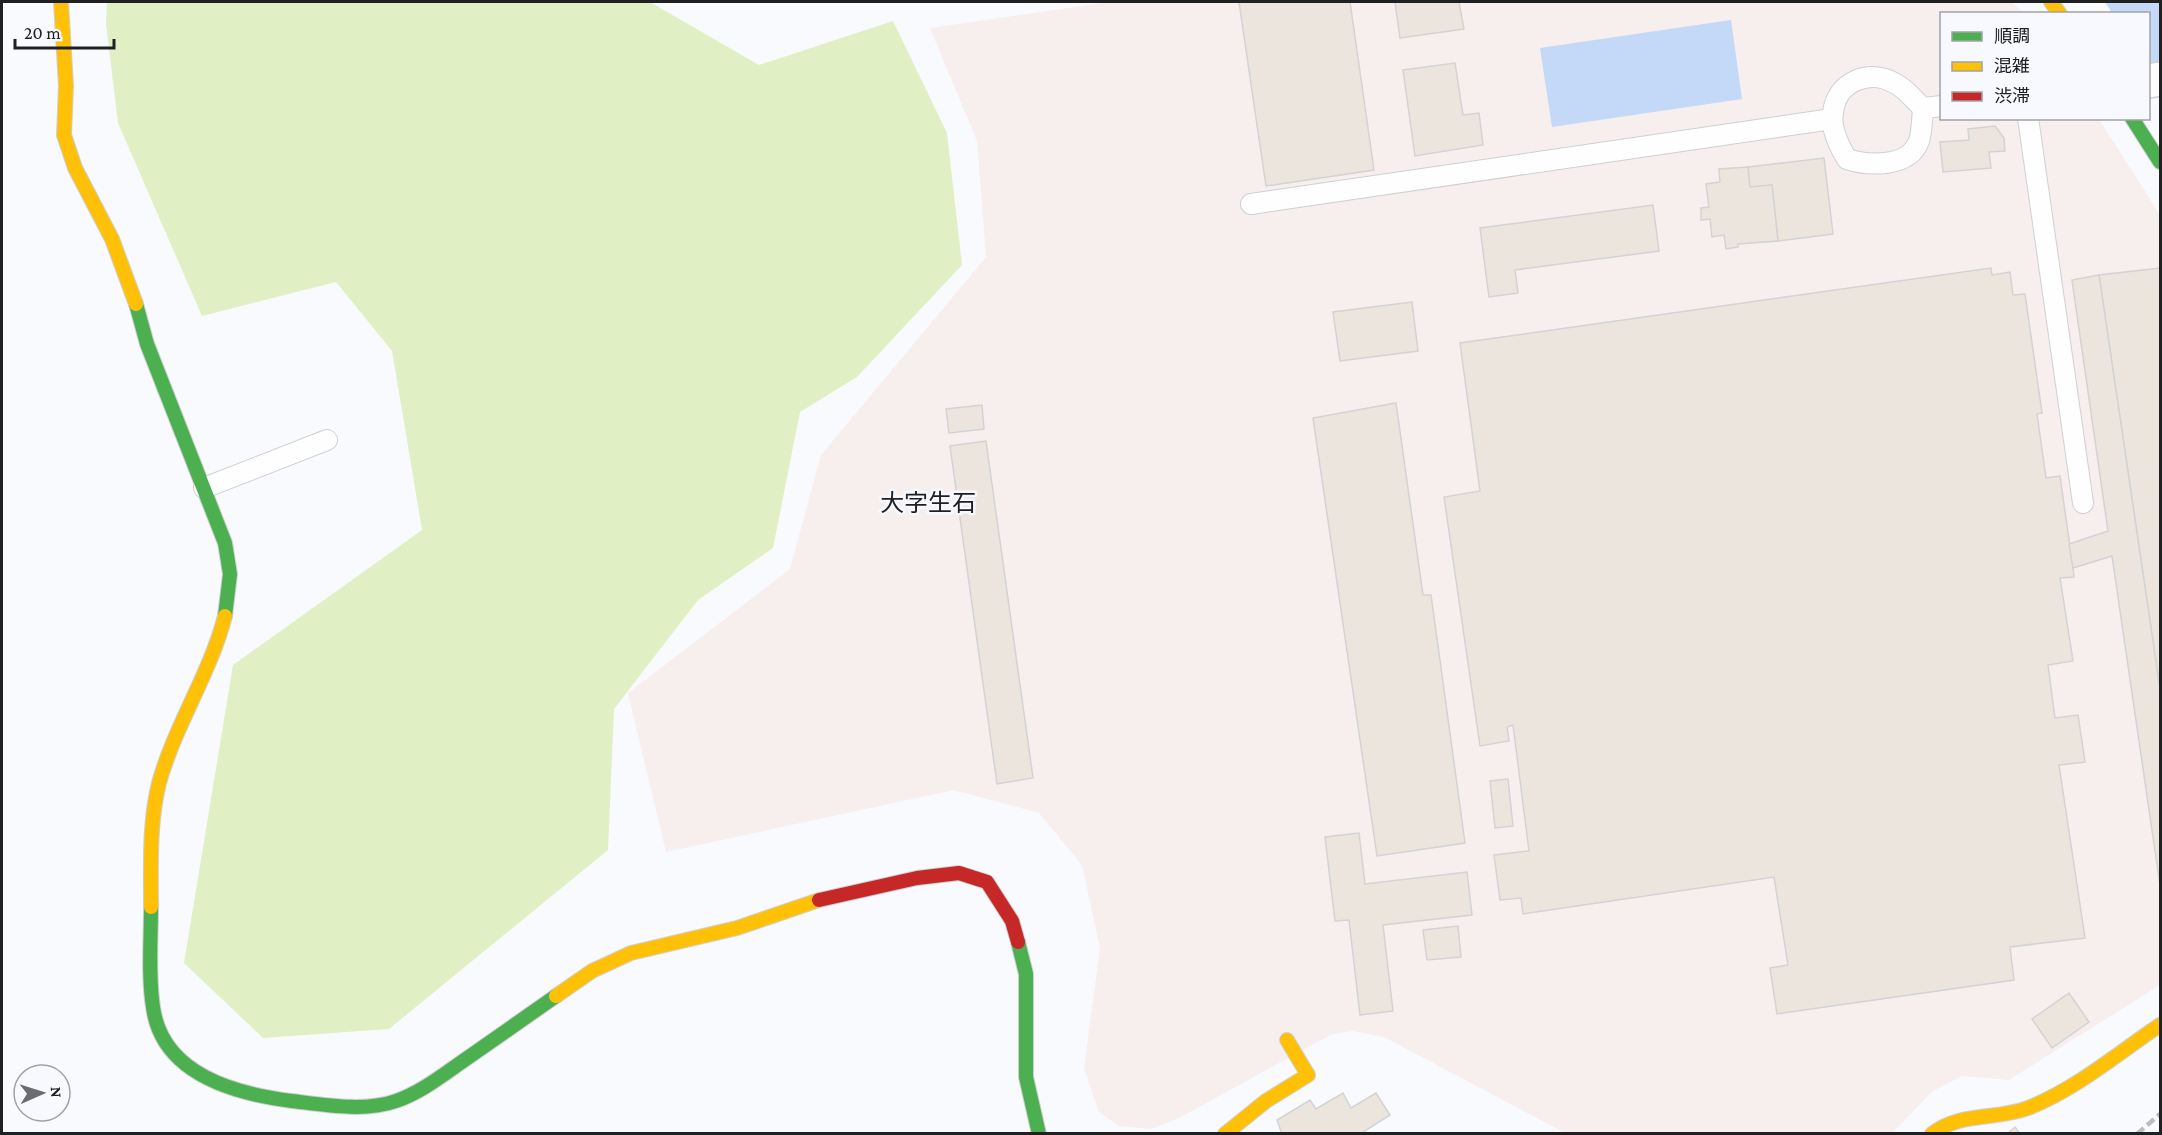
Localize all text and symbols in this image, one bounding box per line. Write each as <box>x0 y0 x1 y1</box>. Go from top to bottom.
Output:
scale bar <box>15 12 114 50</box>
legend <box>1940 12 2150 120</box>
text: 20 m <box>24 23 61 43</box>
text: 順調 <box>1994 26 2030 46</box>
text: 混雑 <box>1994 56 2030 76</box>
text: 渋滞 <box>1994 86 2030 106</box>
district label: 大字生石 <box>880 489 976 516</box>
north arrow <box>12 1063 72 1123</box>
text: N <box>48 1086 65 1098</box>

